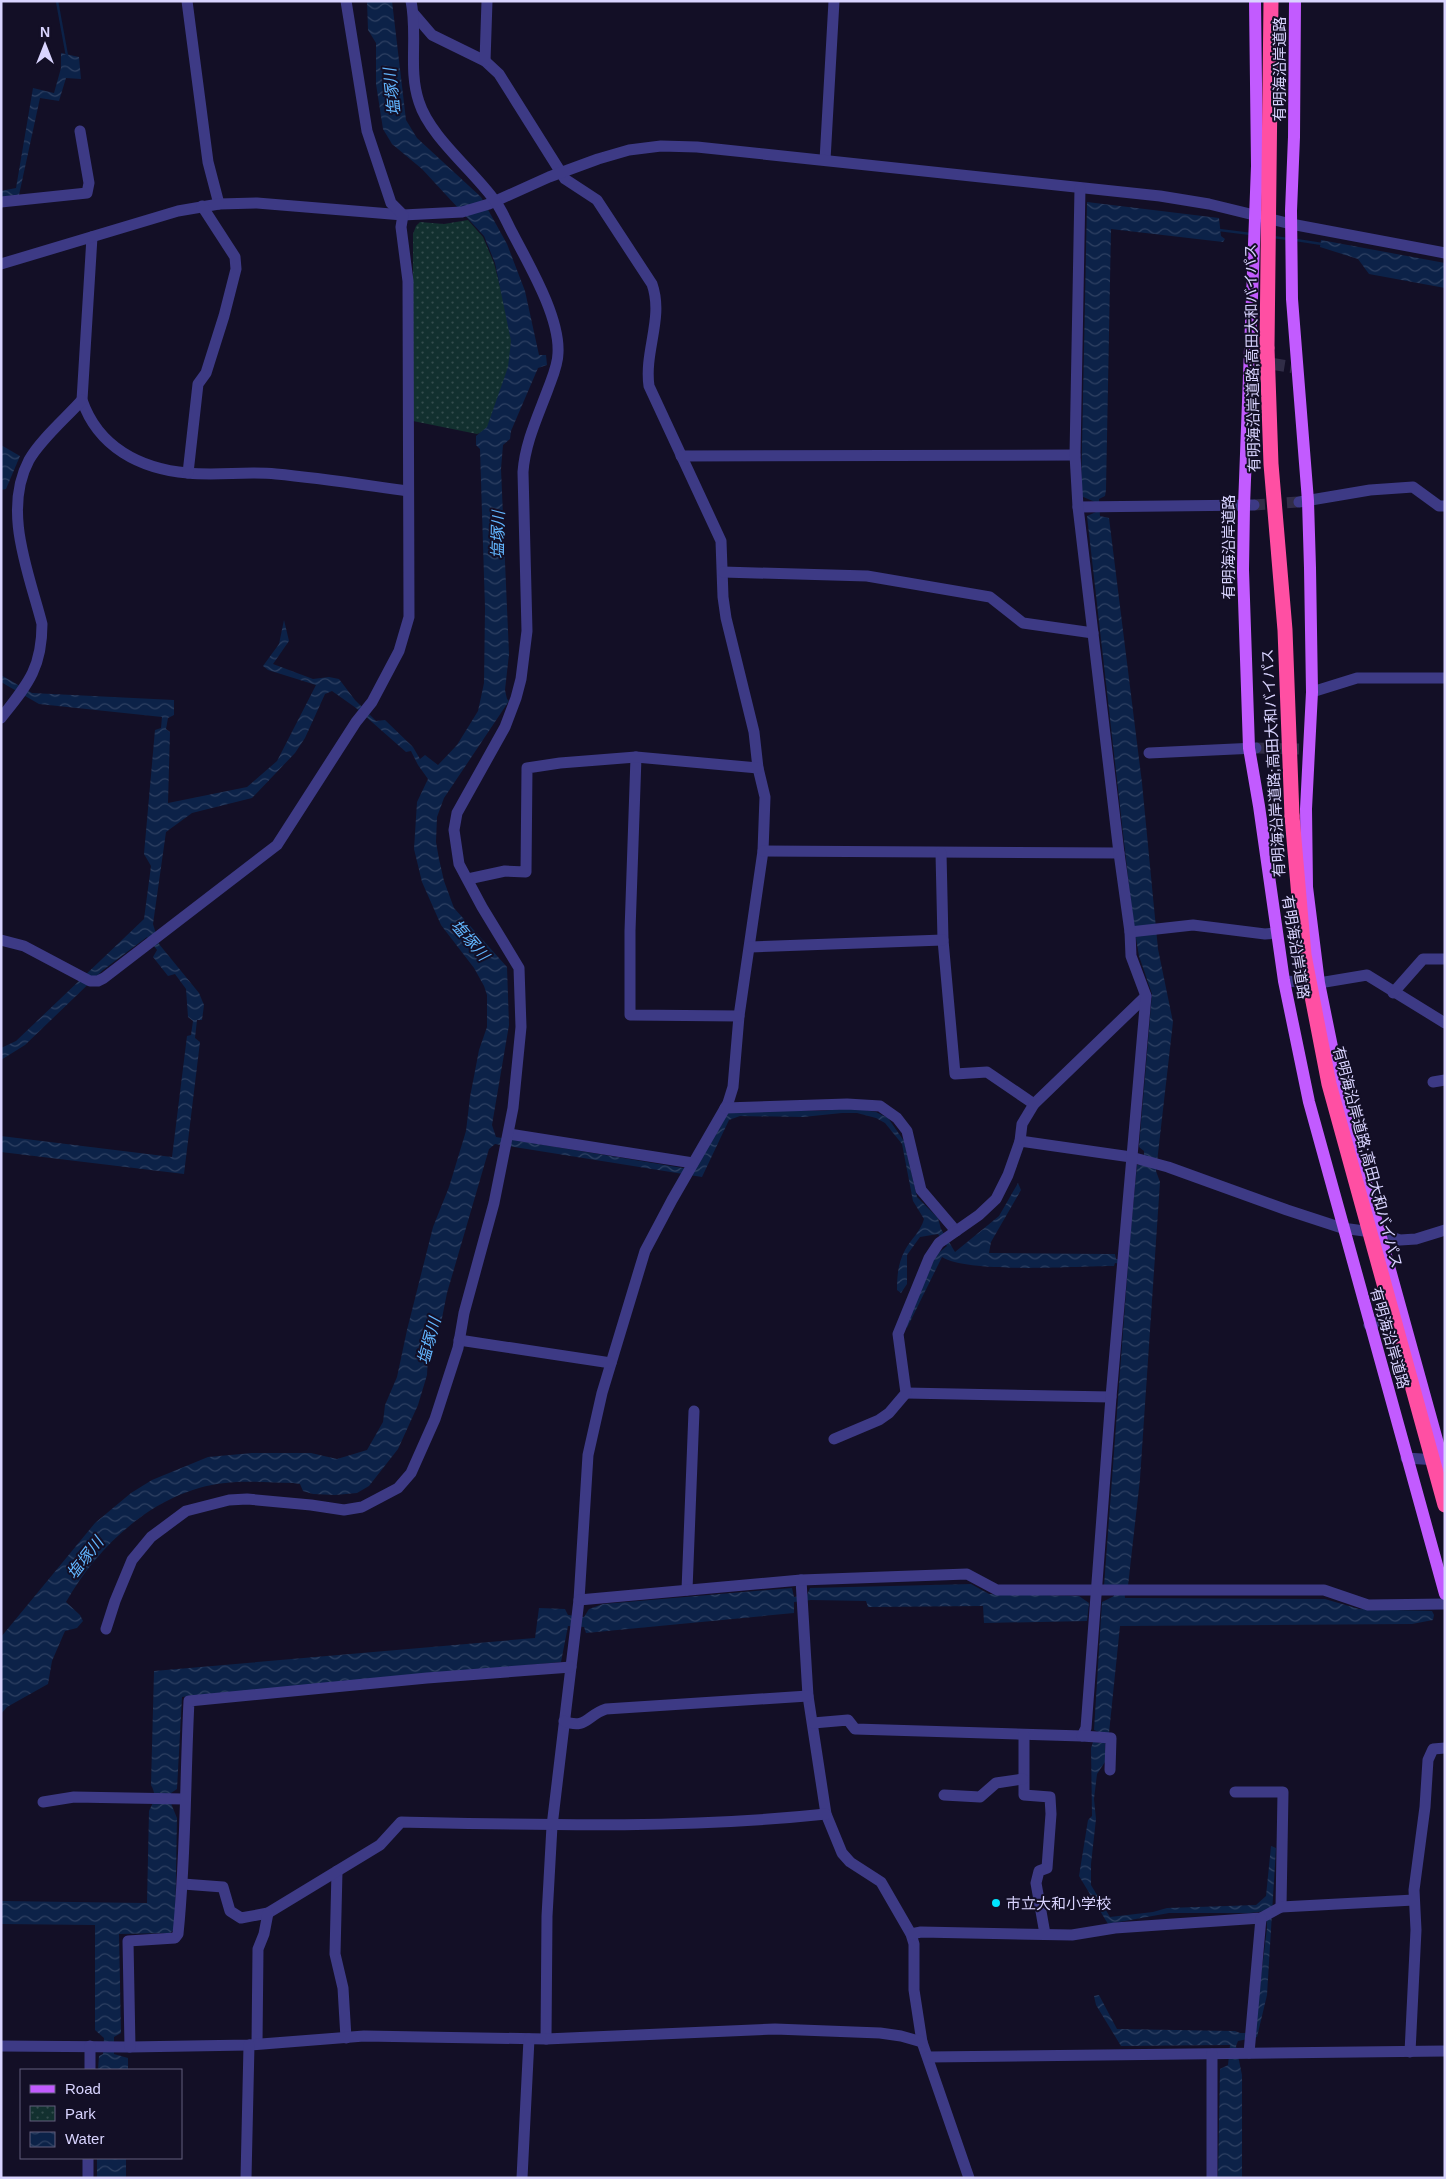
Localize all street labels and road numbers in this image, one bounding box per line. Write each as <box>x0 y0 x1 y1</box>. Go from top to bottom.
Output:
street label: 有明海沿岸道路 <box>1271 16 1288 122</box>
street label: 有明海沿岸道路;高田大和バイパス <box>1242 243 1262 473</box>
street label: 有明海沿岸道路 <box>1220 494 1237 600</box>
street label: 有明海沿岸道路;高田大和バイパス <box>1259 648 1287 878</box>
street label: 有明海沿岸道路 <box>1279 894 1313 1000</box>
street label: 有明海沿岸道路;高田大和バイパス <box>1330 1044 1406 1270</box>
street label: 有明海沿岸道路 <box>1367 1285 1413 1391</box>

